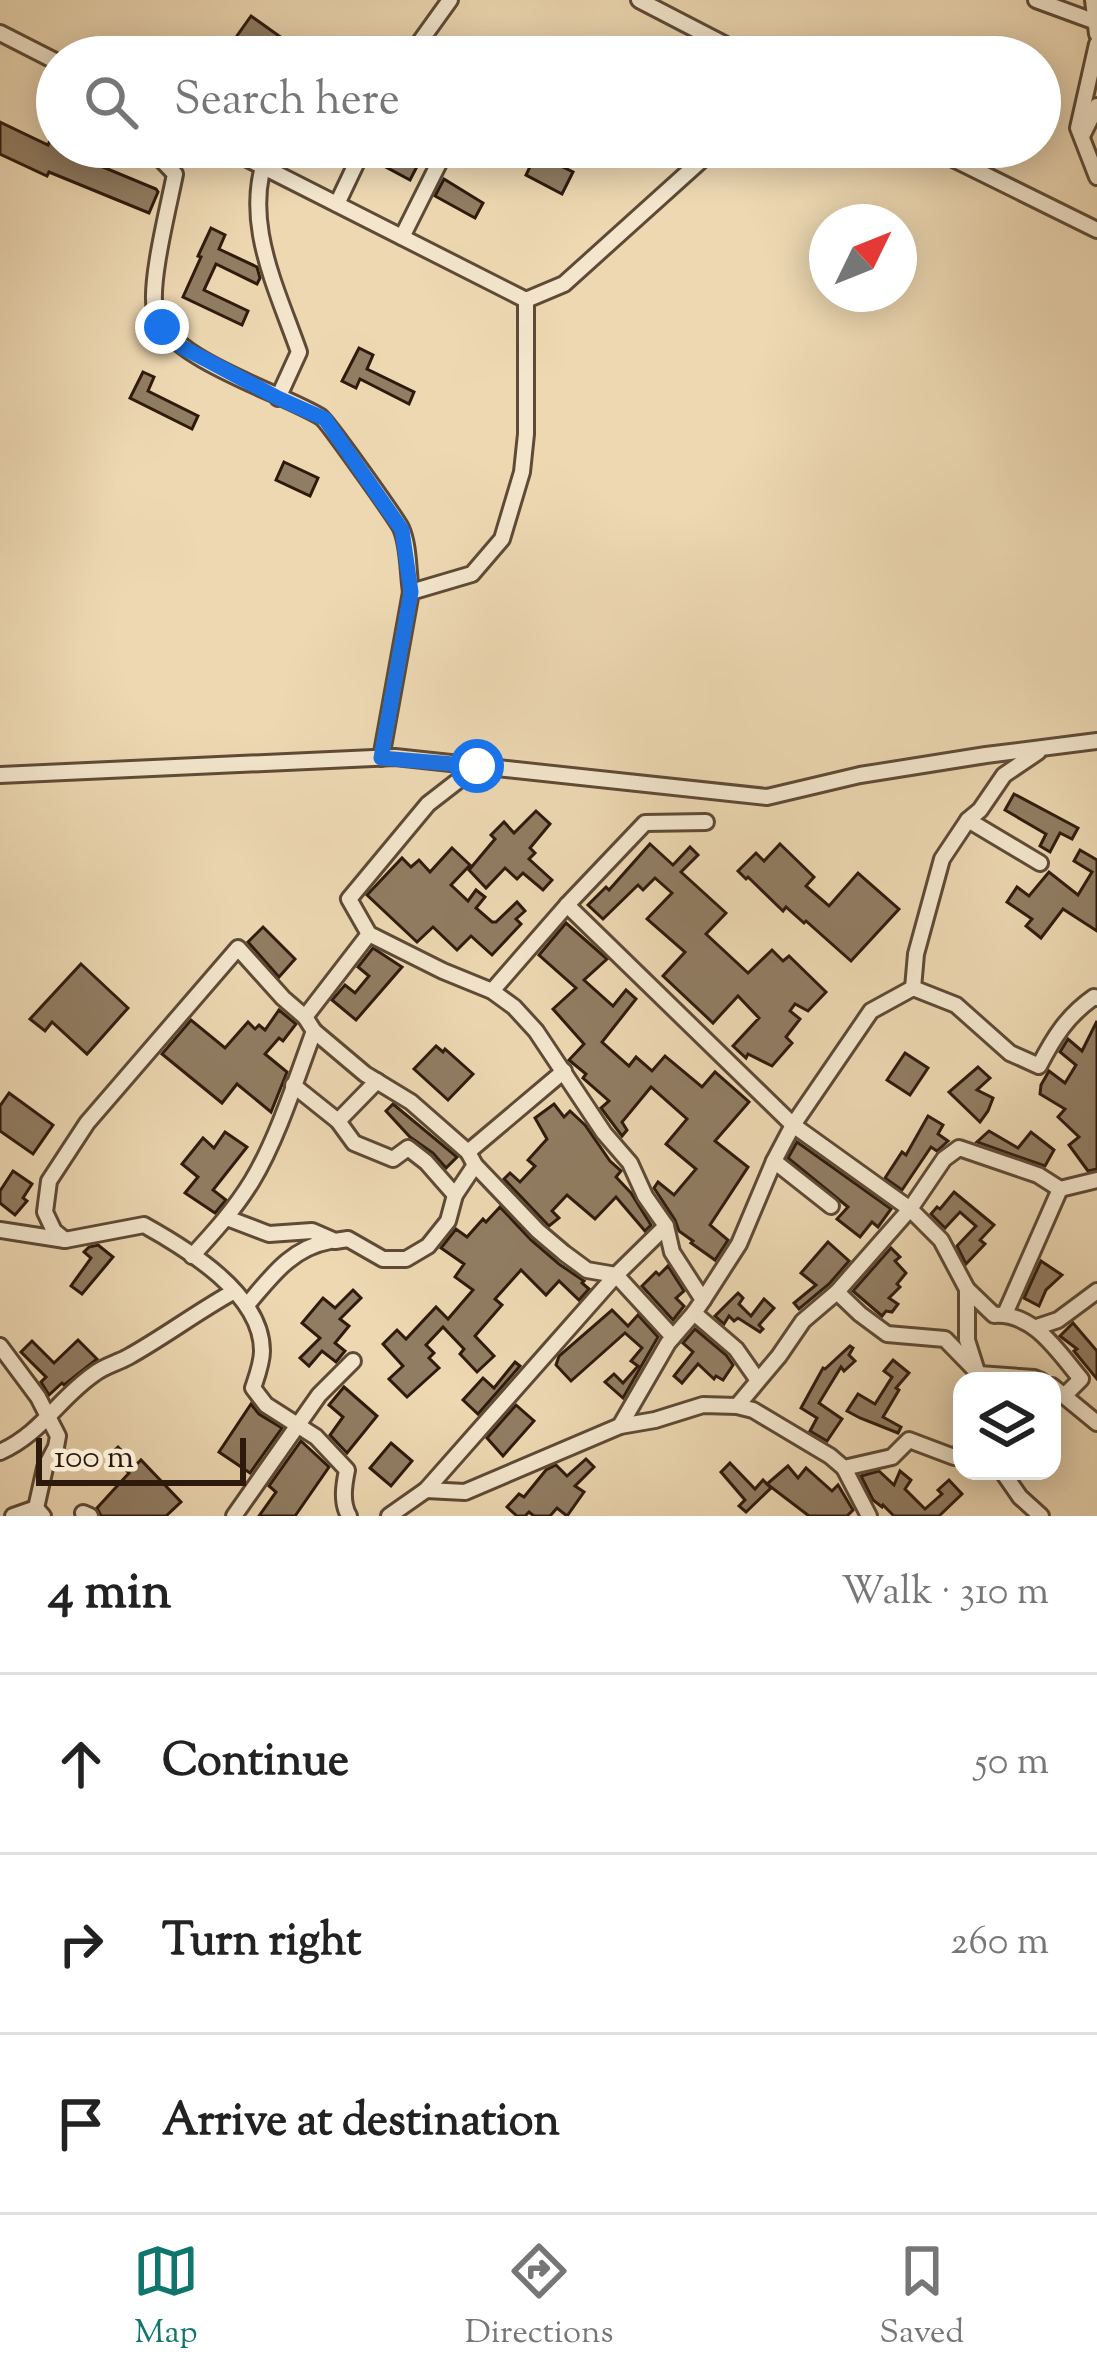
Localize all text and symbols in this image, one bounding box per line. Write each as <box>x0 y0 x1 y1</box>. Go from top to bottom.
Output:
search box <box>36 36 1061 168</box>
icon: search <box>78 69 144 135</box>
text: Search here <box>174 70 400 135</box>
north arrow <box>809 204 917 312</box>
route end <box>135 300 189 354</box>
route start <box>450 739 504 793</box>
map controls <box>953 1372 1061 1480</box>
button: layers <box>953 1372 1061 1480</box>
scale bar <box>36 1432 246 1485</box>
text: 100 m <box>54 1435 134 1483</box>
text: 4 min <box>48 1558 171 1631</box>
text: Walk · 310 m <box>841 1566 1049 1622</box>
icon: ahead <box>48 1731 114 1797</box>
text: Continue <box>162 1731 349 1796</box>
text: 50 m <box>974 1736 1049 1792</box>
icon: right <box>48 1911 114 1977</box>
text: Turn right <box>162 1911 361 1976</box>
text: 260 m <box>950 1916 1049 1972</box>
icon: arrive <box>48 2091 114 2157</box>
text: Arrive at destination <box>162 2091 560 2156</box>
tab: Map <box>133 2238 199 2358</box>
tab: Directions <box>465 2238 614 2358</box>
tab: Saved <box>879 2238 964 2358</box>

